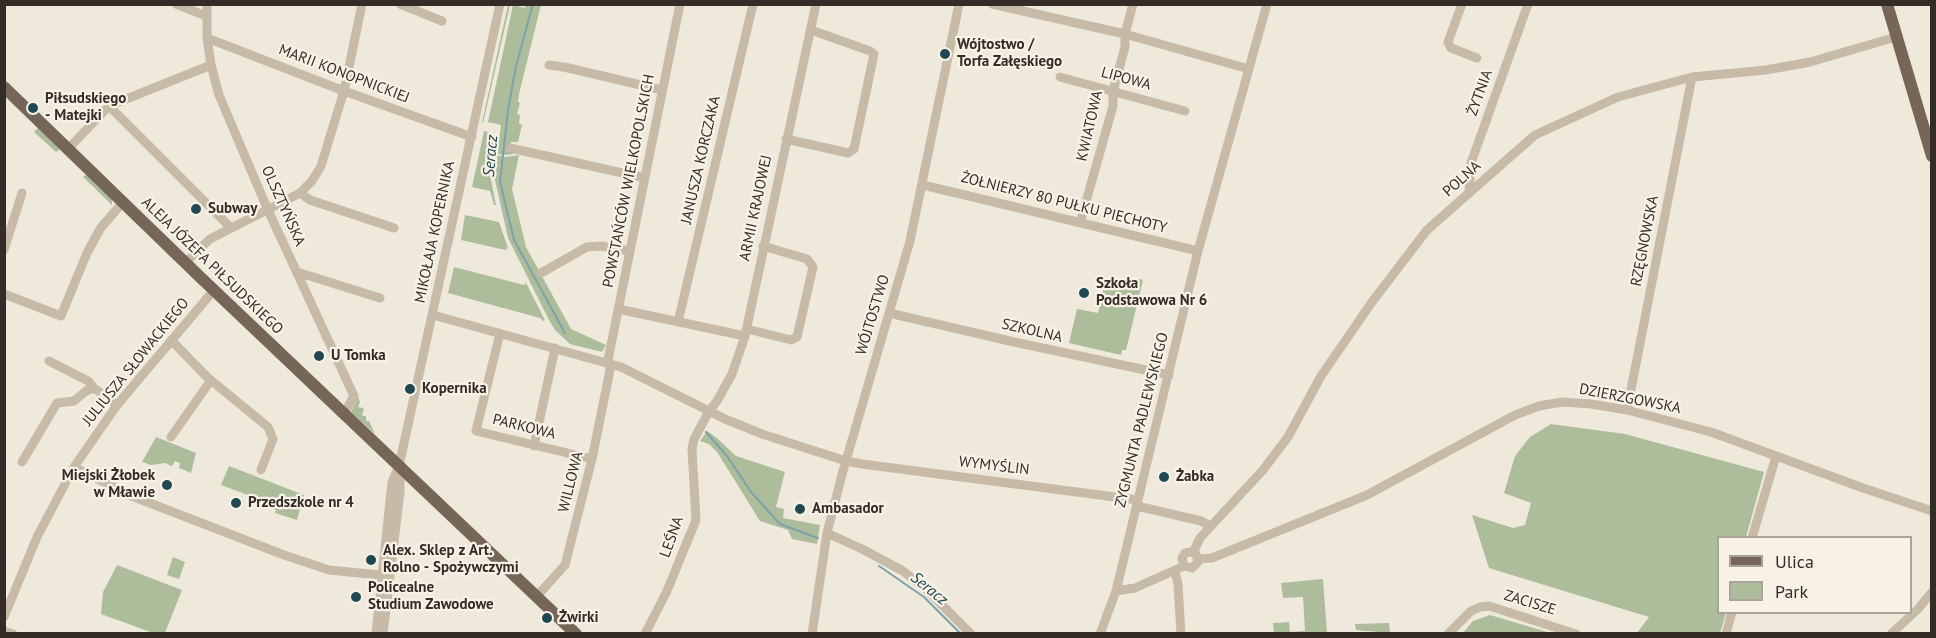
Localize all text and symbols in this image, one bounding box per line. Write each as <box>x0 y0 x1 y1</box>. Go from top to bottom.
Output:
place label: Wójtostwo / Torfa Załęskiego <box>957 36 1062 71</box>
street label: MARII KONOPNICKIEJ <box>276 41 412 107</box>
marker: Wójtostwo / Torfa Załęskiego <box>938 47 952 61</box>
street label: LIPOWA <box>1099 64 1153 94</box>
street label: ŻYTNIA <box>1463 68 1497 118</box>
street label: POWSTAŃCÓW WIELKOPOLSKICH <box>599 73 659 289</box>
street label: KWIATOWA <box>1073 89 1107 163</box>
place label: Piłsudskiego - Matejki <box>45 90 126 125</box>
street label: JANUSZA KORCZAKA <box>678 94 724 226</box>
marker: Piłsudskiego - Matejki <box>26 101 40 115</box>
water label: Seracz <box>480 134 502 178</box>
street label: ARMII KRAJOWEJ <box>736 153 776 263</box>
street label: POLNA <box>1439 157 1485 201</box>
street label: MIKOŁAJA KOPERNIKA <box>411 159 459 305</box>
street label: OLSZTYŃSKA <box>257 163 309 249</box>
street label: ŻOŁNIERZY 80 PUŁKU PIECHOTY <box>959 169 1169 237</box>
street label: ALEJA JÓZEFA PIŁSUDSKIEGO <box>138 194 286 338</box>
street label: RZĘGNOWSKA <box>1627 194 1663 288</box>
place label: Subway <box>208 200 257 218</box>
marker: Subway <box>189 202 203 216</box>
street label: WÓJTOSTWO <box>852 273 894 357</box>
place label: Szkoła Podstawowa Nr 6 <box>1096 275 1207 310</box>
marker: Szkoła Podstawowa Nr 6 <box>1077 286 1091 300</box>
street label: JULIUSZA SŁOWACKIEGO <box>79 294 193 430</box>
street label: SZKOLNA <box>1000 315 1064 347</box>
street label: ZYGMUNTA PADLEWSKIEGO <box>1112 331 1172 509</box>
place label: U Tomka <box>331 347 386 365</box>
marker: U Tomka <box>312 349 326 363</box>
place label: Kopernika <box>422 380 487 398</box>
street label: DZIERZGOWSKA <box>1578 380 1682 418</box>
marker: Kopernika <box>403 382 417 396</box>
street label: PARKOWA <box>491 410 557 444</box>
street label: WILLOWA <box>555 450 587 514</box>
street label: WYMYŚLIN <box>958 453 1030 479</box>
place label: Miejski Żłobek w Mławie <box>62 467 155 502</box>
place label: Żabka <box>1176 468 1214 486</box>
marker: Żabka <box>1157 470 1171 484</box>
marker: Miejski Żłobek w Mławie <box>160 478 174 492</box>
place label: Przedszkole nr 4 <box>248 494 354 512</box>
marker: Przedszkole nr 4 <box>229 496 243 510</box>
place label: Ambasador <box>812 500 884 518</box>
marker: Ambasador <box>793 502 807 516</box>
street label: LEŚNA <box>656 514 688 560</box>
legend <box>1717 536 1912 614</box>
place label: Alex. Sklep z Art. Rolno - Spożywczymi <box>383 542 519 577</box>
text: Ulica <box>1775 550 1814 573</box>
marker: Alex. Sklep z Art. Rolno - Spożywczymi <box>364 553 378 567</box>
water label: Seracz <box>907 568 951 610</box>
place label: Policealne Studium Zawodowe <box>368 579 494 614</box>
text: Park <box>1775 580 1808 603</box>
street label: ZACISZE <box>1502 587 1558 619</box>
marker: Policealne Studium Zawodowe <box>349 590 363 604</box>
place label: Żwirki <box>559 609 598 627</box>
marker: Żwirki <box>540 611 554 625</box>

